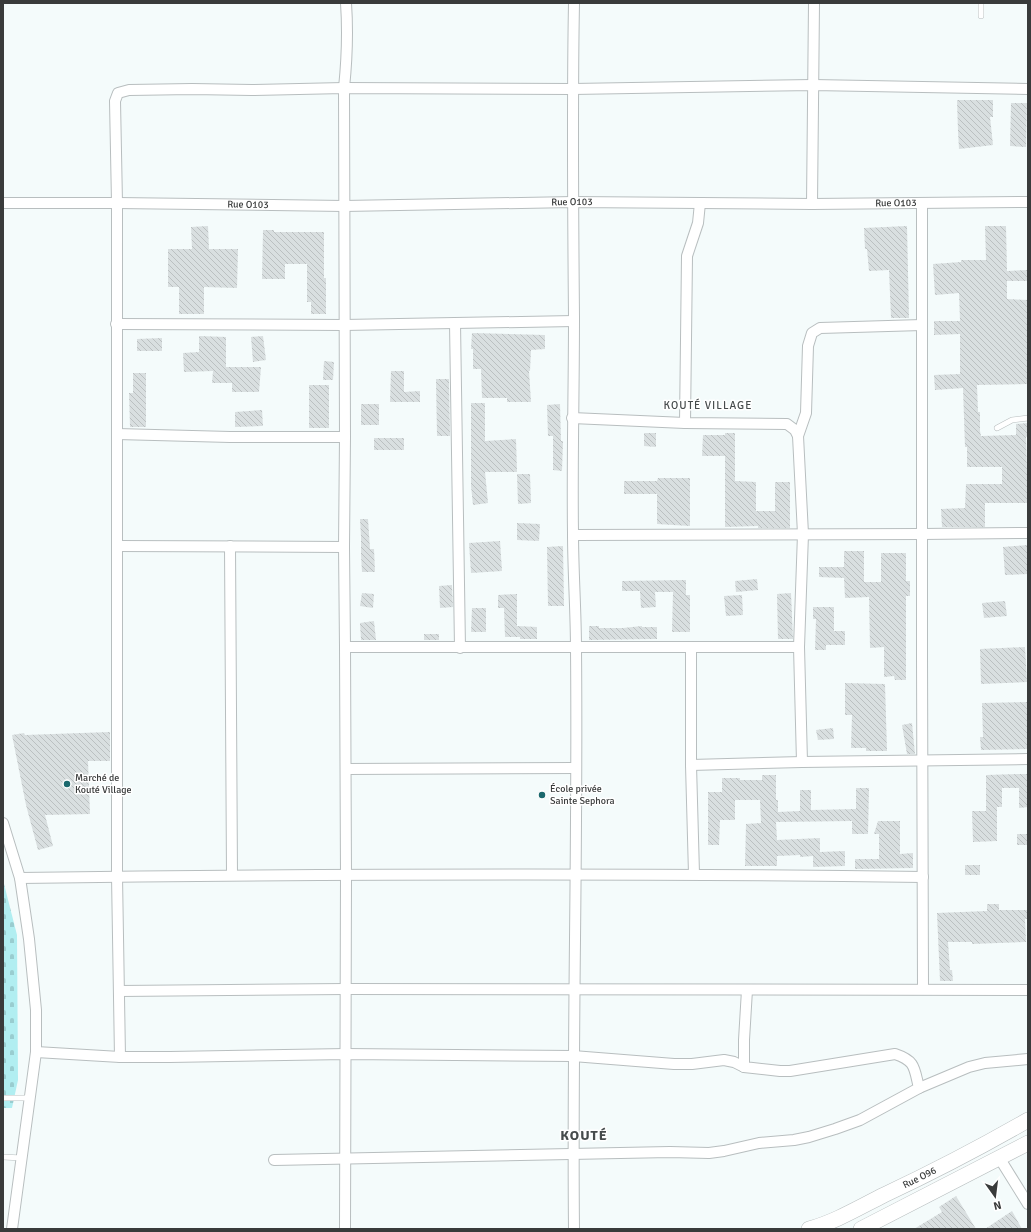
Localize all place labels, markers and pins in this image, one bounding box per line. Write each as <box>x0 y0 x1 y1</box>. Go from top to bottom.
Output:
place label: Marché de Kouté Village <box>75 772 132 796</box>
marker: Marché de Kouté Village <box>62 779 72 789</box>
place label: École privée Sainte Sephora <box>550 782 615 807</box>
marker: École privée Sainte Sephora <box>537 790 547 800</box>

